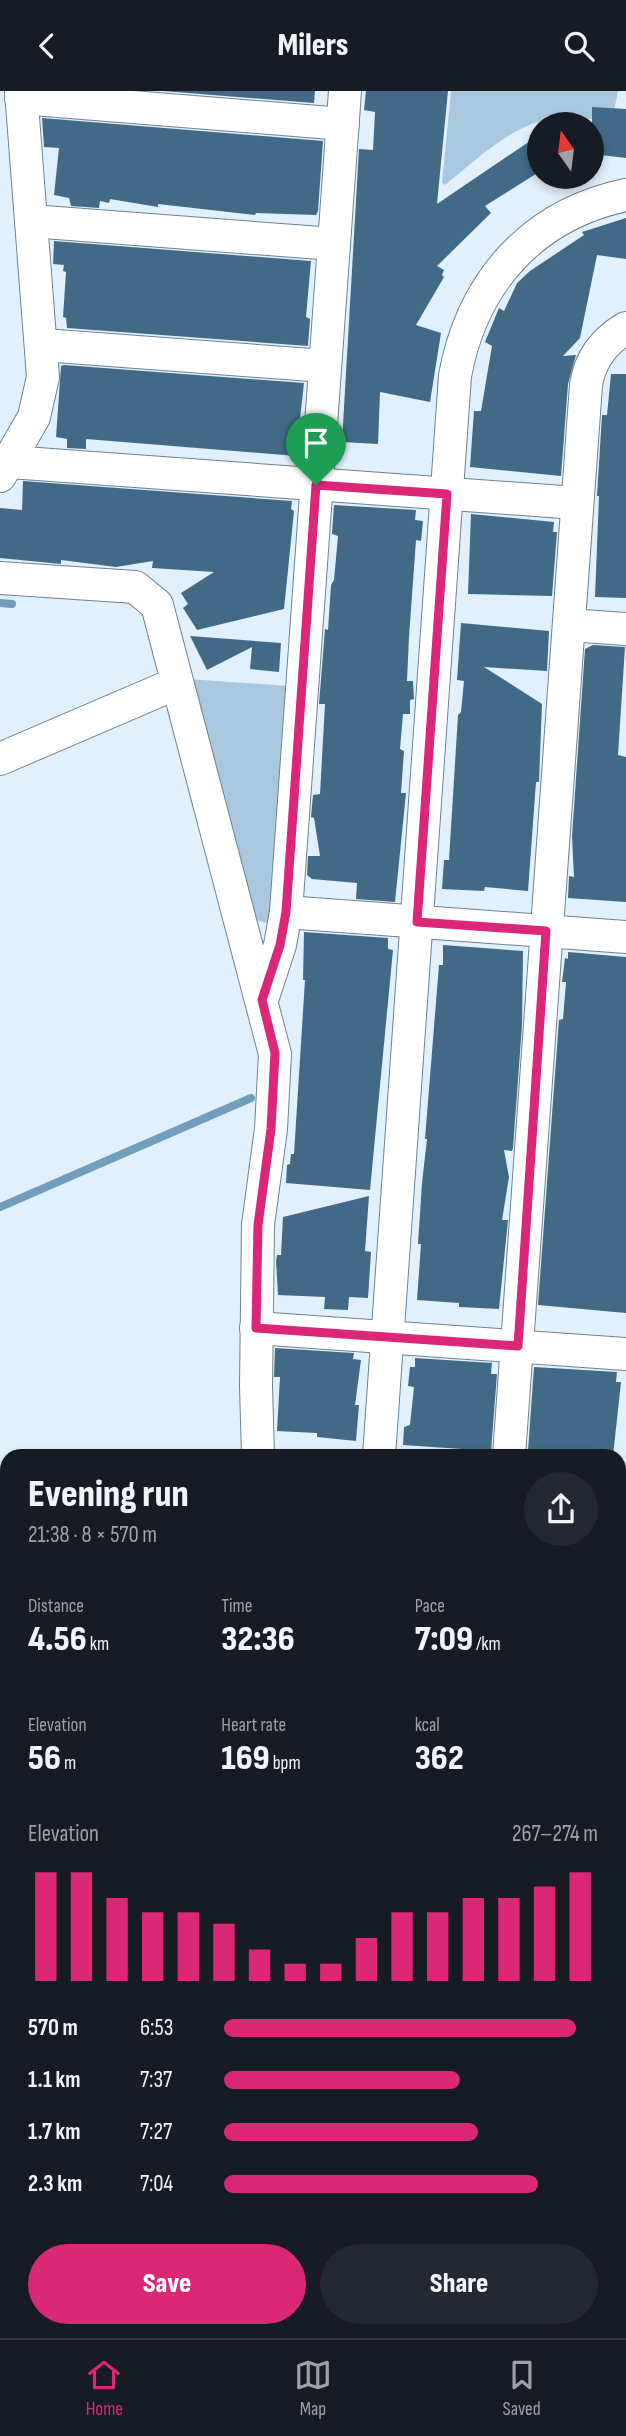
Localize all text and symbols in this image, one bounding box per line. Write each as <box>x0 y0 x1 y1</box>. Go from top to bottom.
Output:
text: Milers <box>278 26 349 65</box>
icon: back <box>28 27 66 65</box>
icon: search <box>560 27 598 65</box>
north arrow <box>527 112 604 189</box>
map controls <box>527 112 604 189</box>
pin <box>286 413 346 485</box>
icon: arrive <box>297 424 335 462</box>
text: Evening run <box>28 1472 189 1517</box>
button: share <box>524 1472 598 1546</box>
text: 21:38 · 8 × 570 m <box>28 1521 157 1549</box>
text: Distance <box>28 1595 84 1618</box>
text: Time <box>221 1595 252 1618</box>
text: Pace <box>415 1595 445 1618</box>
text: 4.56 <box>28 1618 87 1661</box>
text: 32:36 <box>221 1618 295 1661</box>
text: 7:09 <box>415 1618 473 1661</box>
text: km <box>87 1633 109 1656</box>
text: /km <box>473 1633 501 1656</box>
text: Elevation <box>28 1714 87 1737</box>
text: Heart rate <box>221 1714 286 1737</box>
text: kcal <box>415 1714 440 1737</box>
text: 56 <box>28 1737 61 1780</box>
text: 169 <box>221 1737 270 1780</box>
text: 362 <box>415 1737 464 1780</box>
text: m <box>61 1752 76 1775</box>
text: bpm <box>270 1752 301 1775</box>
text: Elevation <box>28 1820 99 1848</box>
text: 267–274 m <box>512 1820 598 1848</box>
text: 570 m <box>28 2014 78 2042</box>
text: 6:53 <box>140 2014 173 2042</box>
text: 1.1 km <box>28 2066 81 2094</box>
text: 7:37 <box>140 2066 172 2094</box>
text: 1.7 km <box>28 2118 81 2146</box>
text: 7:27 <box>140 2118 172 2146</box>
text: 2.3 km <box>28 2170 82 2198</box>
text: 7:04 <box>140 2170 173 2198</box>
button: Save <box>28 2244 306 2324</box>
button: Share <box>320 2244 598 2324</box>
tab: Home <box>85 2356 123 2421</box>
tab: Map <box>294 2356 332 2421</box>
tab: Saved <box>503 2356 541 2421</box>

